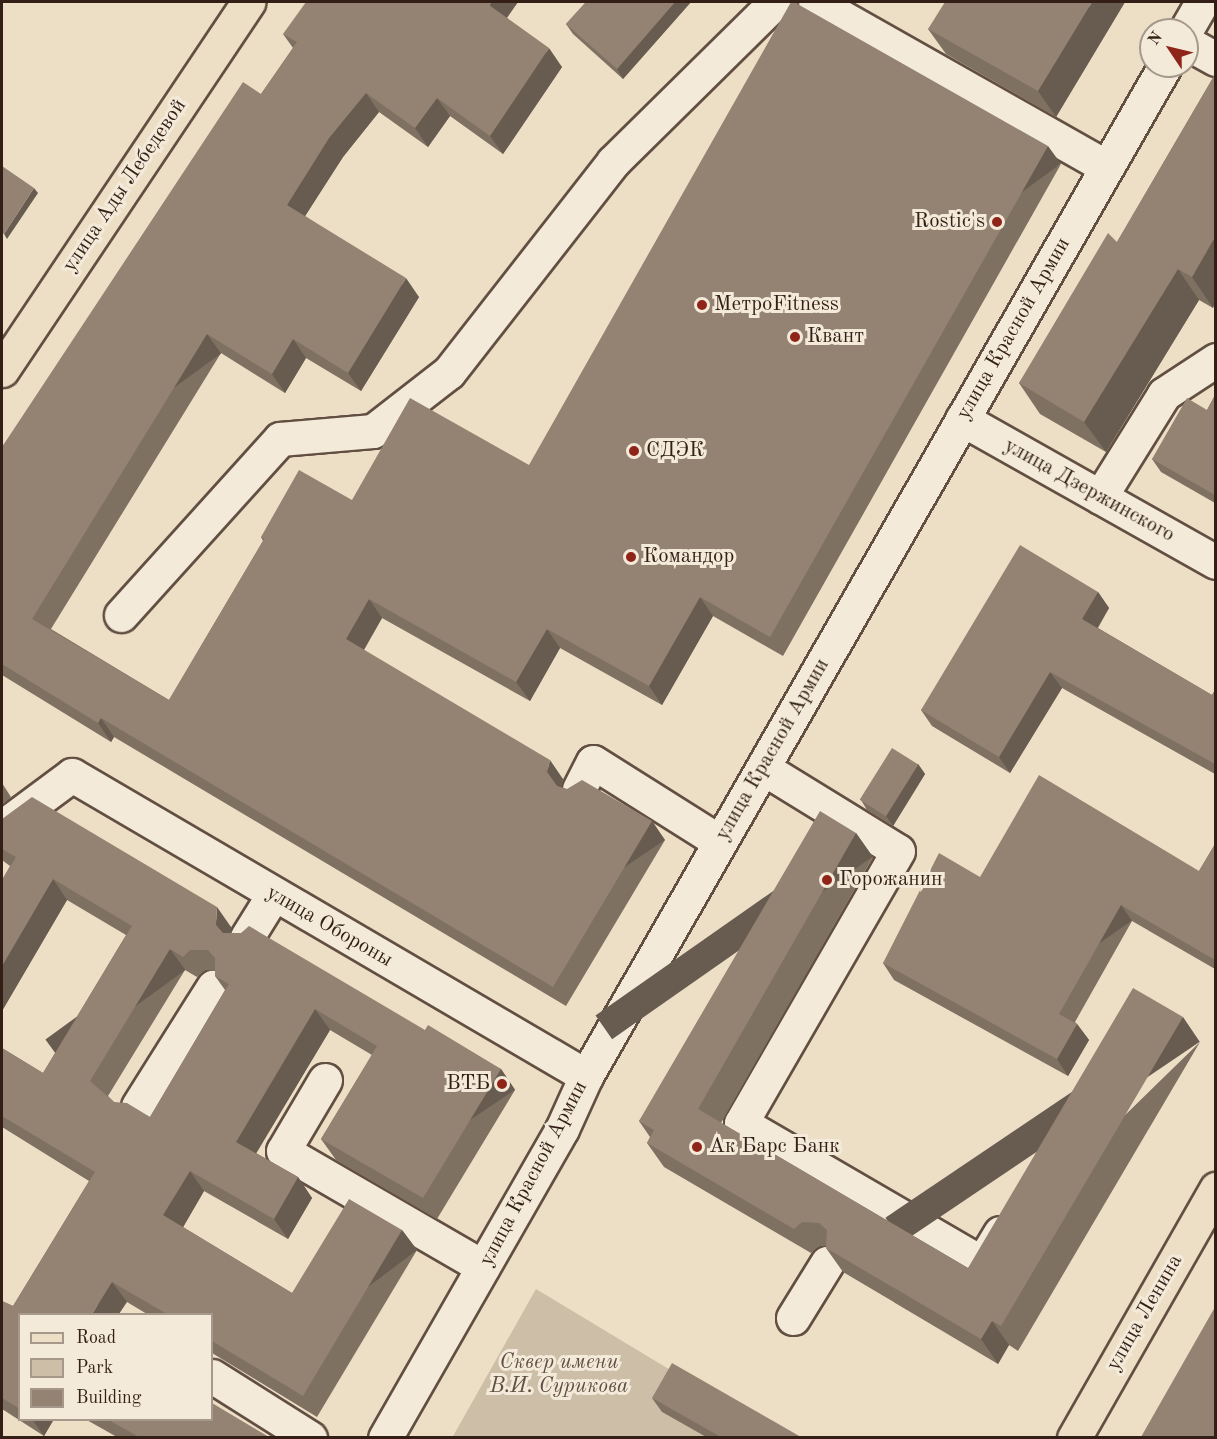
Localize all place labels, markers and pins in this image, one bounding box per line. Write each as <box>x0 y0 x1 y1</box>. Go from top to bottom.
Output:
place label: Rostic's <box>914 209 985 235</box>
marker: Rostic's <box>990 215 1004 229</box>
place label: МетроFitness <box>714 292 839 318</box>
marker: МетроFitness <box>695 298 709 312</box>
place label: Квант <box>807 324 864 350</box>
marker: Квант <box>788 330 802 344</box>
place label: СДЭК <box>646 438 704 464</box>
marker: СДЭК <box>627 444 641 458</box>
place label: Командор <box>643 544 734 570</box>
marker: Командор <box>624 550 638 564</box>
place label: Горожанин <box>839 867 943 893</box>
marker: Горожанин <box>820 873 834 887</box>
place label: ВТБ <box>446 1071 490 1097</box>
marker: ВТБ <box>495 1077 509 1091</box>
place label: Ак Барс Банк <box>709 1134 840 1160</box>
marker: Ак Барс Банк <box>690 1140 704 1154</box>

